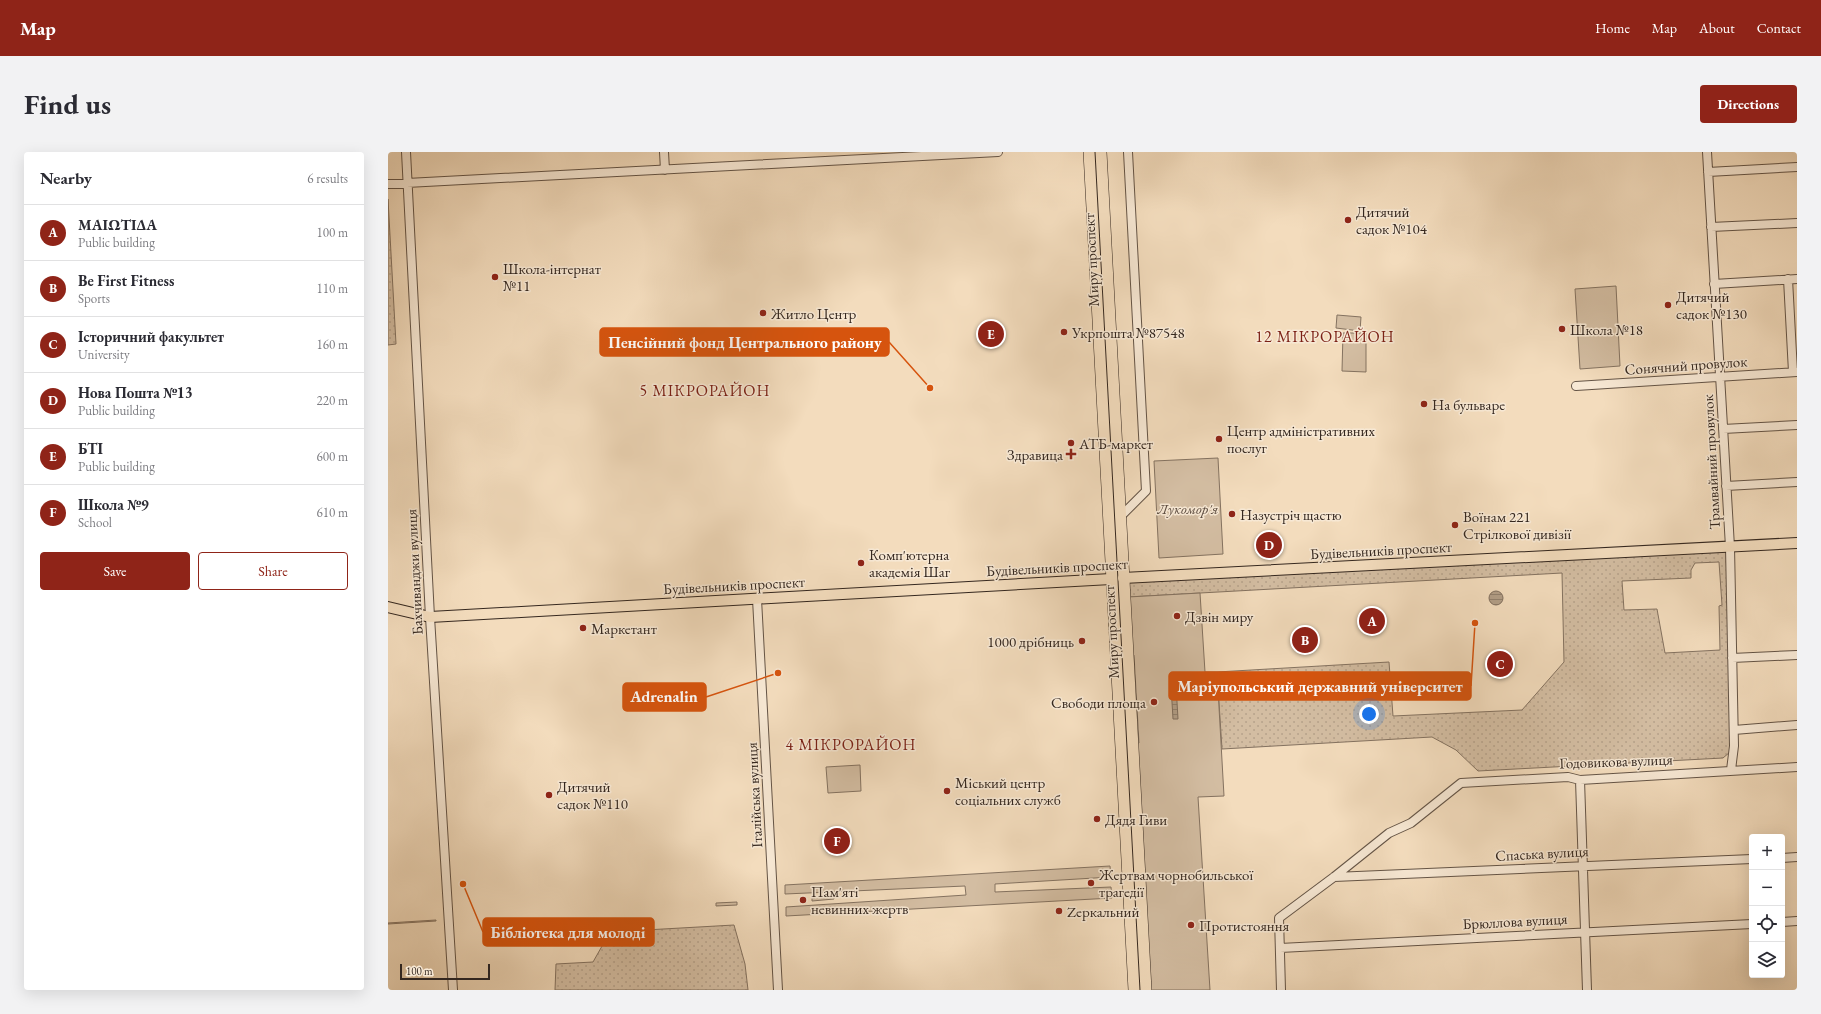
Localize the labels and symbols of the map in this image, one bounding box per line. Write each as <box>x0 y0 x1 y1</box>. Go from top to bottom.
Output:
place label: Дитячий садок №104 <box>1356 202 1428 238</box>
street label: Миру проспект <box>1079 213 1103 307</box>
marker: Дитячий садок №104 <box>1343 215 1353 225</box>
place label: Школа-інтернат №11 <box>503 259 601 295</box>
marker: Школа-інтернат №11 <box>490 272 500 282</box>
place label: Дитячий садок №130 <box>1676 287 1747 323</box>
marker: Дитячий садок №130 <box>1663 300 1673 310</box>
place label: Житло Центр <box>770 304 857 323</box>
marker: Житло Центр <box>758 308 768 318</box>
pin: E <box>978 319 1004 349</box>
place label: Школа №18 <box>1570 320 1643 339</box>
place label: Укрпошта №87548 <box>1071 323 1185 342</box>
marker: Школа №18 <box>1557 324 1567 334</box>
district label: 12 МІКРОРАЙОН <box>1255 326 1395 347</box>
marker: Укрпошта №87548 <box>1059 327 1069 337</box>
callout: Пенсійний фонд Центрального району <box>600 328 889 356</box>
text: Пенсійний фонд Центрального району <box>608 332 882 353</box>
street label: Сонячний провулок <box>1624 351 1748 379</box>
district label: 5 МІКРОРАЙОН <box>640 380 770 401</box>
street label: Трамвайний провулок <box>1698 394 1724 530</box>
place label: На бульваре <box>1432 395 1505 414</box>
marker: На бульваре <box>1419 399 1429 409</box>
place label: Центр адміністративних послуг <box>1227 421 1375 457</box>
place label: АТБ-маркет <box>1078 434 1153 453</box>
marker: Центр адміністративних послуг <box>1214 434 1224 444</box>
marker: АТБ-маркет <box>1066 438 1076 448</box>
place label: Здравица <box>1007 445 1063 464</box>
marker: Здравица <box>1066 449 1076 459</box>
park label: Лукомор'я <box>1157 499 1218 518</box>
place label: Назустріч щастю <box>1240 505 1342 524</box>
place label: Воїнам 221 Стрілкової дивізії <box>1463 507 1571 543</box>
street label: Бахчиванджи вулиця <box>401 508 427 636</box>
marker: Назустріч щастю <box>1227 509 1237 519</box>
marker: Воїнам 221 Стрілкової дивізії <box>1450 520 1460 530</box>
pin: D <box>1256 530 1282 560</box>
street label: Будівельників проспект <box>1310 537 1452 563</box>
place label: Комп'ютерна академія Шаг <box>869 545 951 581</box>
street label: Будівельників проспект <box>986 554 1128 580</box>
marker: Комп'ютерна академія Шаг <box>856 558 866 568</box>
street label: Будівельників проспект <box>663 572 805 598</box>
street label: Миру проспект <box>1099 585 1123 679</box>
pin: A <box>1359 606 1385 636</box>
place label: Дзвін миру <box>1185 607 1254 626</box>
marker: Дзвін миру <box>1172 611 1182 621</box>
place label: Маркетант <box>591 619 657 638</box>
marker: Маркетант <box>578 623 588 633</box>
pin: B <box>1292 625 1318 655</box>
place label: 1000 дрібниць <box>987 632 1074 651</box>
marker: 1000 дрібниць <box>1077 636 1087 646</box>
pin: C <box>1487 649 1513 679</box>
callout: Маріупольський державний університет <box>1169 672 1471 700</box>
text: Маріупольський державний університет <box>1177 676 1464 697</box>
callout: Adrenalin <box>623 683 706 711</box>
text: Adrenalin <box>629 686 698 707</box>
place label: Свободи площа <box>1051 693 1146 712</box>
marker: Свободи площа <box>1149 697 1159 707</box>
your location <box>1359 704 1379 724</box>
district label: 4 МІКРОРАЙОН <box>786 734 916 755</box>
street label: Італійська вулиця <box>742 741 766 848</box>
street label: Годовикова вулиця <box>1559 750 1673 772</box>
place label: Міський центр соціальних служб <box>955 773 1061 809</box>
place label: Дитячий садок №110 <box>557 777 628 813</box>
marker: Міський центр соціальних служб <box>942 786 952 796</box>
marker: Дитячий садок №110 <box>544 790 554 800</box>
place label: Дядя Гиви <box>1105 810 1167 829</box>
marker: Дядя Гиви <box>1092 814 1102 824</box>
pin: F <box>824 826 850 856</box>
street label: Спаська вулиця <box>1495 841 1590 865</box>
place label: Жертвам чорнобильської трагедії <box>1098 865 1253 901</box>
marker: Жертвам чорнобильської трагедії <box>1086 878 1096 888</box>
place label: Пам'яті невинних жертв <box>811 882 908 918</box>
marker: Пам'яті невинних жертв <box>798 895 808 905</box>
place label: Zеркальний <box>1067 902 1139 921</box>
marker: Zеркальний <box>1054 906 1064 916</box>
street label: Брюллова вулиця <box>1462 909 1568 933</box>
place label: Протистояння <box>1199 916 1289 935</box>
callout: Бібліотека для молоді <box>483 918 654 946</box>
marker: Протистояння <box>1186 920 1196 930</box>
text: Бібліотека для молоді <box>491 922 646 943</box>
scale bar <box>400 962 490 981</box>

